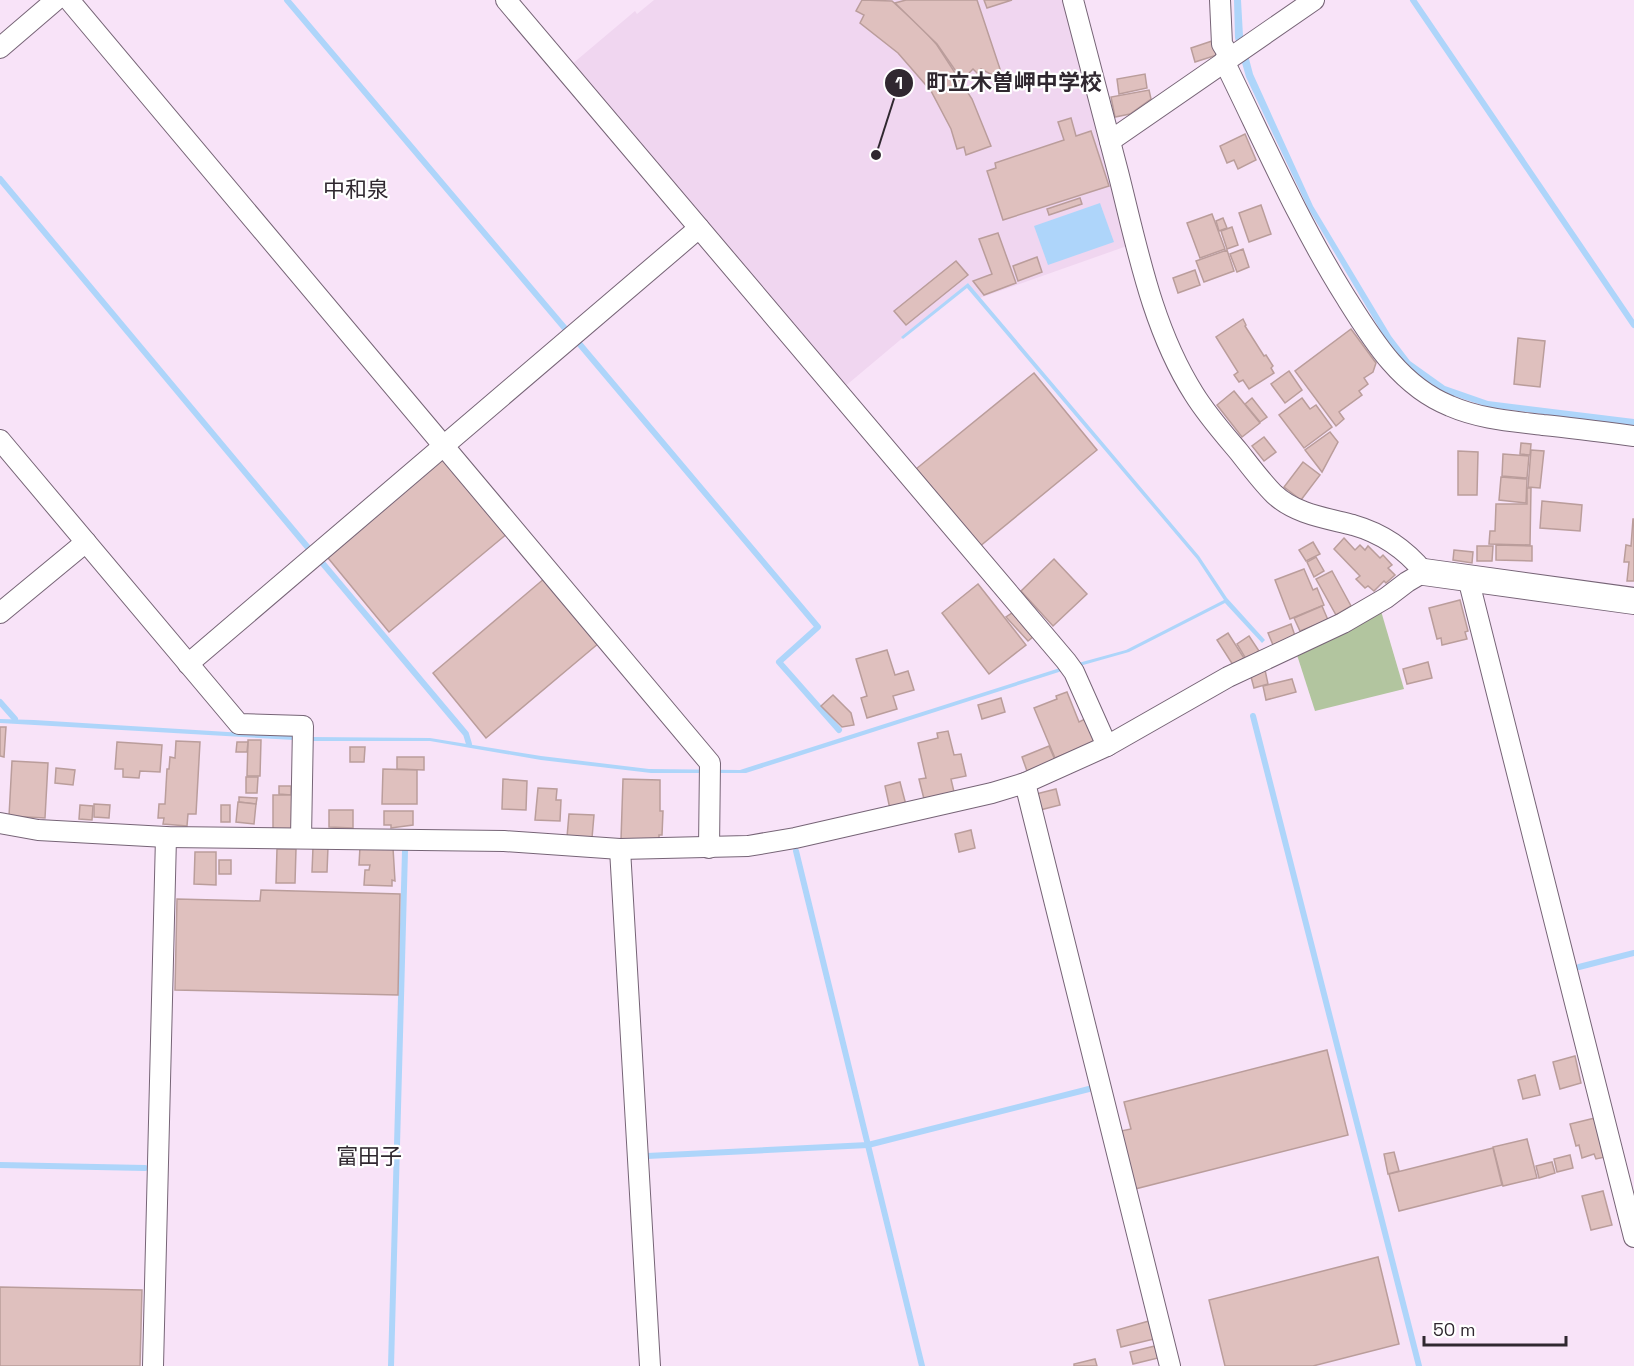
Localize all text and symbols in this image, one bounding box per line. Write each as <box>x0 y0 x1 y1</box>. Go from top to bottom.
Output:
callout: 町立木曽岬中学校 <box>884 63 1114 103</box>
text: 町立木曽岬中学校 <box>926 68 1102 96</box>
text: 1 <box>895 71 903 94</box>
district label: 中和泉 <box>323 175 389 203</box>
district label: 富田子 <box>336 1142 402 1170</box>
scale bar <box>1424 1309 1566 1347</box>
text: 50 m <box>1433 1318 1475 1341</box>

